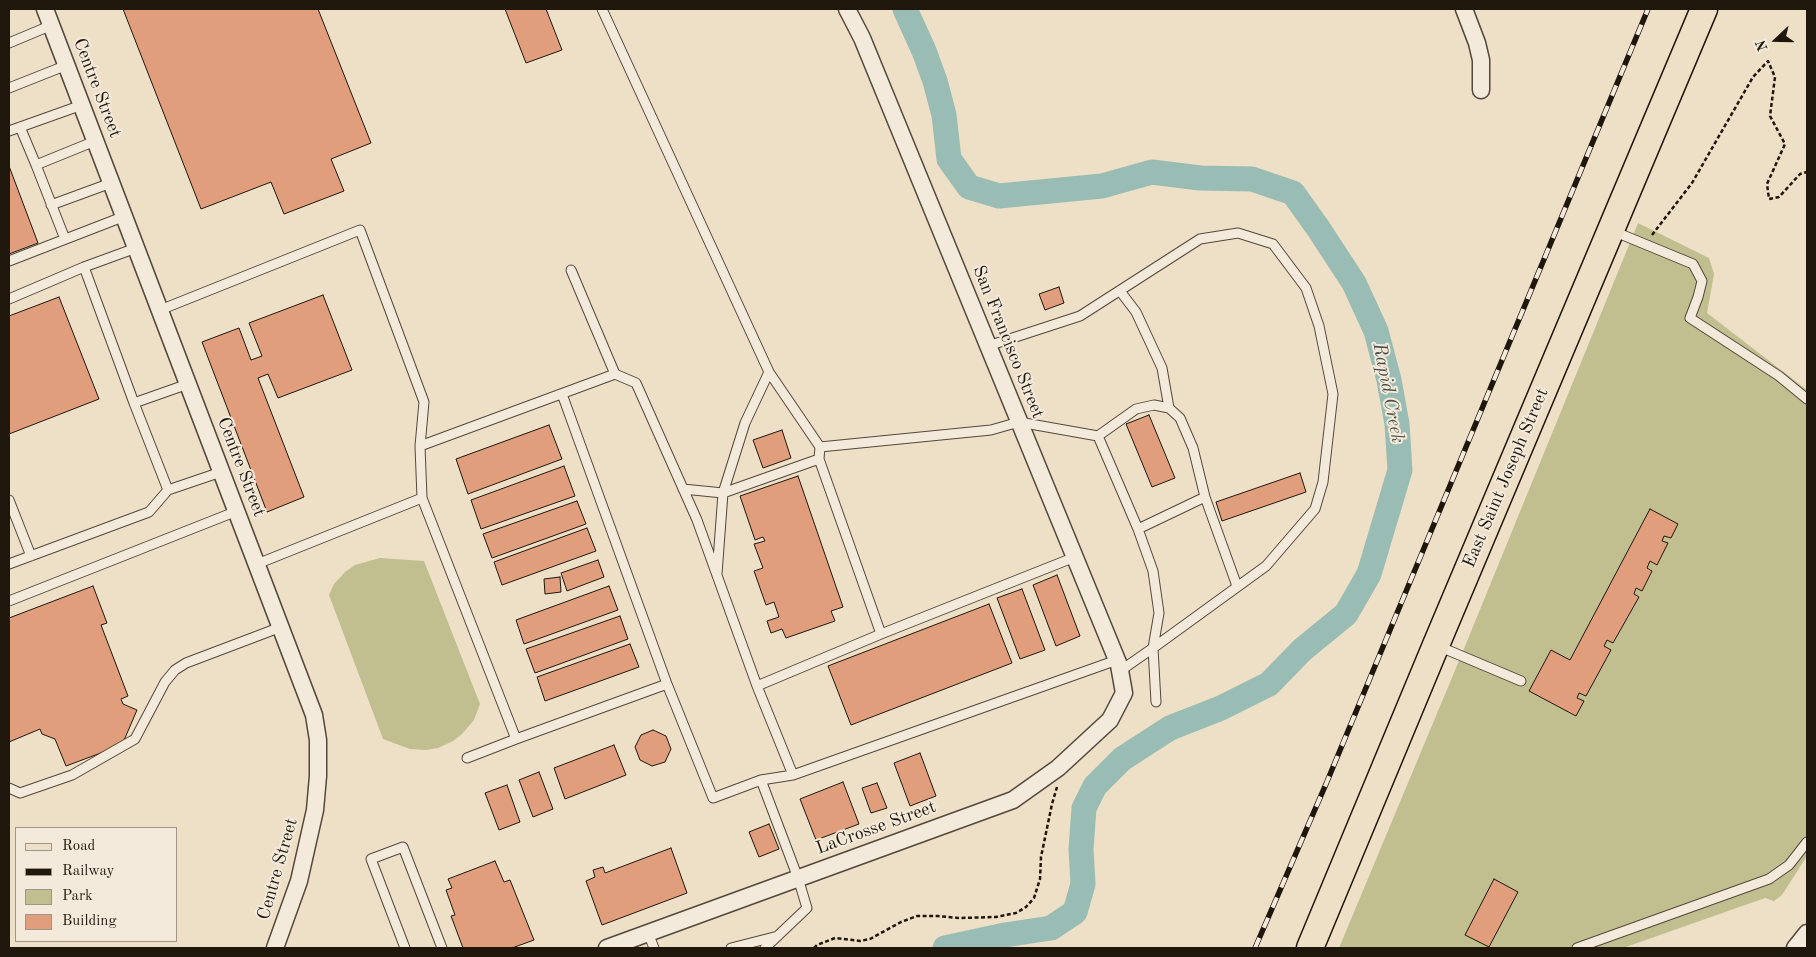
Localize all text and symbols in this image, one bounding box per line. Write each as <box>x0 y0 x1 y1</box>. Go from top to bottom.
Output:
north arrow <box>1751 15 1801 65</box>
street label: Centre Street <box>68 35 126 141</box>
text: N <box>1754 38 1770 53</box>
street label: San Francisco Street <box>967 262 1049 422</box>
water label: Rapid Creek <box>1367 341 1409 445</box>
street label: East Saint Joseph Street <box>1458 385 1554 571</box>
street label: Centre Street <box>212 414 270 520</box>
street label: LaCrosse Street <box>813 796 939 860</box>
street label: Centre Street <box>253 816 303 922</box>
legend <box>15 827 178 942</box>
text: Road <box>62 839 95 854</box>
text: Railway <box>62 864 115 879</box>
text: Park <box>62 889 93 904</box>
text: Building <box>62 914 117 929</box>

